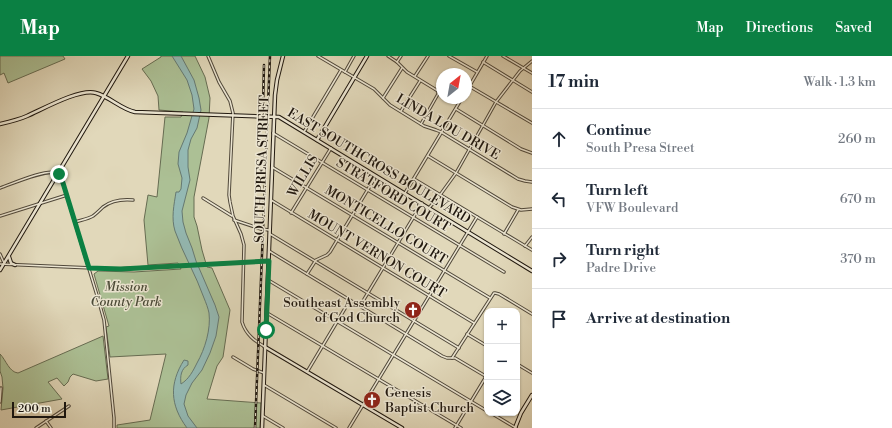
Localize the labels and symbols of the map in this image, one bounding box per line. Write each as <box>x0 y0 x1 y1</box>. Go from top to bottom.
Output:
north arrow <box>436 68 472 104</box>
street label: LINDA LOU DRIVE <box>393 91 503 163</box>
street label: SOUTH PRESA STREET <box>251 95 273 243</box>
street label: EAST SOUTHCROSS BOULEVARD <box>284 105 474 227</box>
street label: WILLIS <box>284 152 322 201</box>
street label: STRATFORD COURT <box>333 155 453 235</box>
route end <box>50 165 68 183</box>
street label: MONTICELLO COURT <box>322 182 450 268</box>
street label: MOUNT VERNON COURT <box>305 206 449 302</box>
park label: Mission County Park <box>91 279 162 310</box>
place label: Southeast Assembly of God Church <box>283 295 401 326</box>
church icon: Southeast Assembly of God Church <box>403 300 423 320</box>
route start <box>257 321 275 339</box>
place label: Genesis Baptist Church <box>384 385 474 416</box>
church icon: Genesis Baptist Church <box>362 390 382 410</box>
scale bar <box>12 400 66 419</box>

